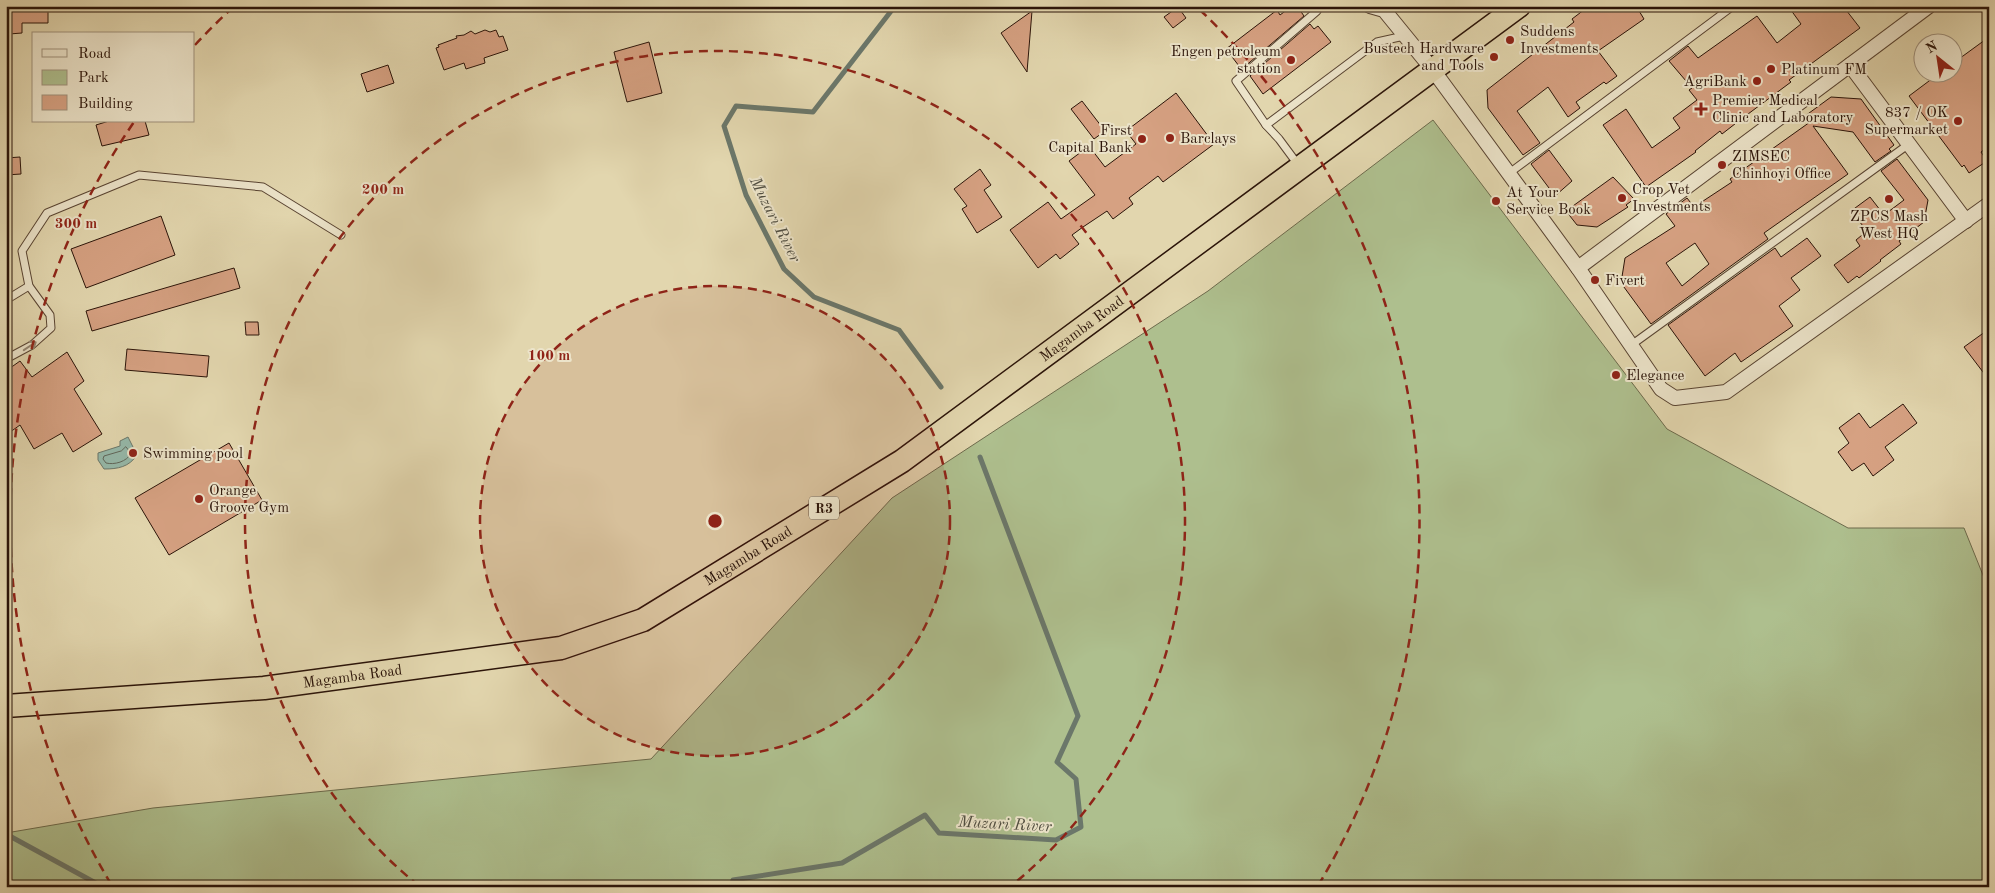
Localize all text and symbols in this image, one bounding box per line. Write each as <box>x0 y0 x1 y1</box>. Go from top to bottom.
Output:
place label: Suddens Investments <box>1520 25 1599 57</box>
legend <box>32 32 195 122</box>
north arrow <box>1912 32 1962 82</box>
marker: Suddens Investments <box>1504 34 1516 46</box>
text: N <box>1924 39 1940 56</box>
place label: Bustech Hardware and Tools <box>1363 42 1484 74</box>
place label: Engen petroleum station <box>1171 45 1281 77</box>
text: Road <box>78 47 112 62</box>
marker: Bustech Hardware and Tools <box>1488 51 1500 63</box>
marker: Engen petroleum station <box>1285 54 1297 66</box>
marker: Platinum FM <box>1765 63 1777 75</box>
place label: Platinum FM <box>1781 63 1867 78</box>
text: Park <box>78 71 109 86</box>
place label: AgriBank <box>1684 75 1747 90</box>
marker: AgriBank <box>1751 75 1763 87</box>
place label: Premier Medical Clinic and Laboratory <box>1712 94 1854 126</box>
text: Building <box>78 97 133 112</box>
marker: Premier Medical Clinic and Laboratory <box>1694 102 1708 116</box>
place label: 837 / OK Supermarket <box>1864 106 1948 138</box>
marker: 837 / OK Supermarket <box>1952 115 1964 127</box>
place label: First Capital Bank <box>1048 124 1132 156</box>
marker: Barclays <box>1164 132 1176 144</box>
place label: Barclays <box>1180 132 1236 147</box>
marker: First Capital Bank <box>1136 133 1148 145</box>
place label: ZIMSEC Chinhoyi Office <box>1732 150 1831 182</box>
marker: ZIMSEC Chinhoyi Office <box>1716 159 1728 171</box>
water label: Muzari River <box>745 174 803 266</box>
text: 200 m <box>362 183 404 198</box>
place label: Crop Vet Investments <box>1632 183 1711 215</box>
place label: At Your Service Book <box>1506 186 1591 218</box>
marker: Crop Vet Investments <box>1616 192 1628 204</box>
marker: ZPCS Mash West HQ <box>1883 193 1895 205</box>
marker: At Your Service Book <box>1490 195 1502 207</box>
place label: ZPCS Mash West HQ <box>1850 210 1928 242</box>
text: 300 m <box>55 217 97 232</box>
marker: Fivert <box>1589 274 1601 286</box>
place label: Fivert <box>1605 274 1645 289</box>
street label: Magamba Road <box>1038 294 1127 366</box>
one-way arrow <box>23 340 37 351</box>
text: 100 m <box>528 349 570 364</box>
marker: Elegance <box>1610 369 1622 381</box>
place label: Elegance <box>1626 369 1684 384</box>
marker: Swimming pool <box>127 447 139 459</box>
place label: Swimming pool <box>143 447 243 462</box>
place label: Orange Groove Gym <box>209 484 289 516</box>
marker: Orange Groove Gym <box>193 493 205 505</box>
road number: R3 <box>809 496 839 520</box>
centre of rings <box>706 512 724 530</box>
street label: Magamba Road <box>702 524 795 590</box>
street label: Magamba Road <box>302 663 404 692</box>
water label: Muzari River <box>957 815 1053 835</box>

